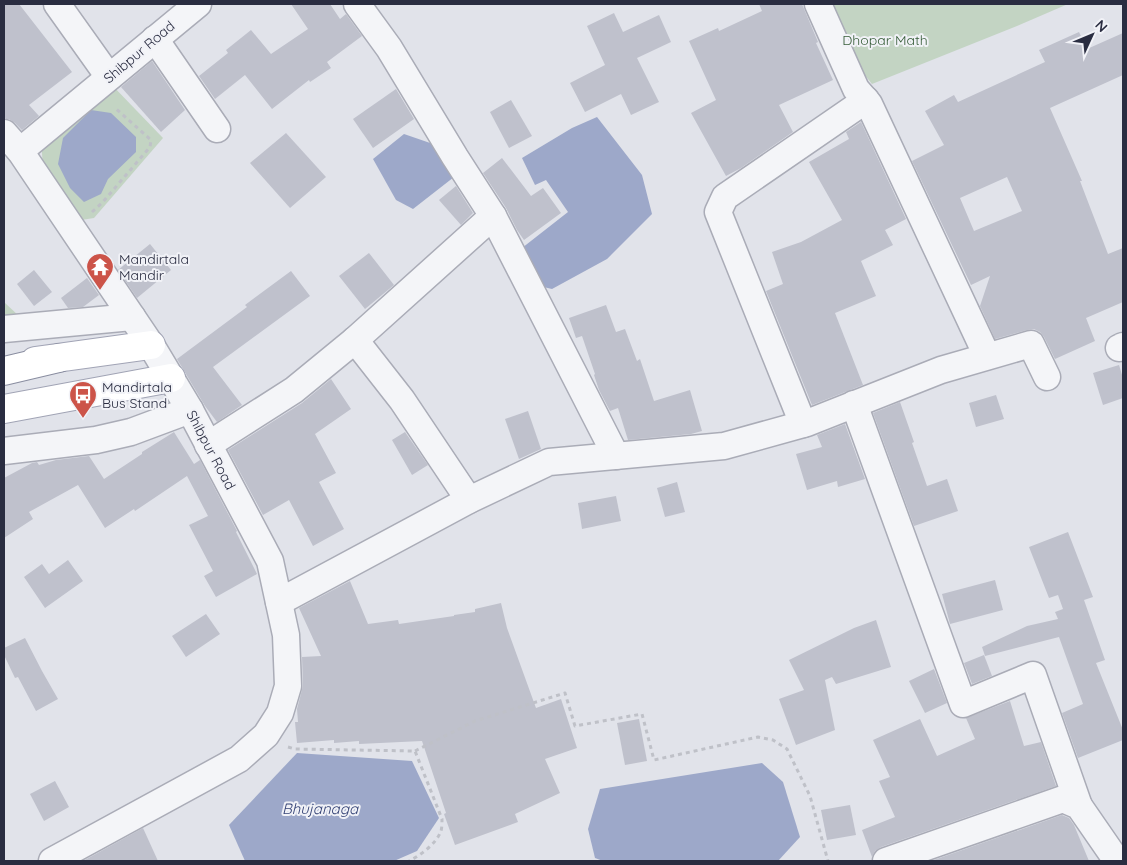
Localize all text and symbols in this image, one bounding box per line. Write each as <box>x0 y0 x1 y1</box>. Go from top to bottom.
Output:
north arrow <box>1067 10 1117 60</box>
text: N <box>1091 16 1111 36</box>
street label: Shibpur Road <box>100 17 178 87</box>
park label: Dhopar Math <box>842 31 928 49</box>
place label: Mandirtala Mandir <box>119 250 189 284</box>
temple icon: Mandirtala Mandir <box>85 252 115 291</box>
place label: Mandirtala Bus Stand <box>102 378 172 412</box>
bus stop icon: Mandirtala Bus Stand <box>68 380 98 419</box>
street label: Shibpur Road <box>182 407 240 493</box>
water label: Bhujanaga <box>282 799 359 818</box>

